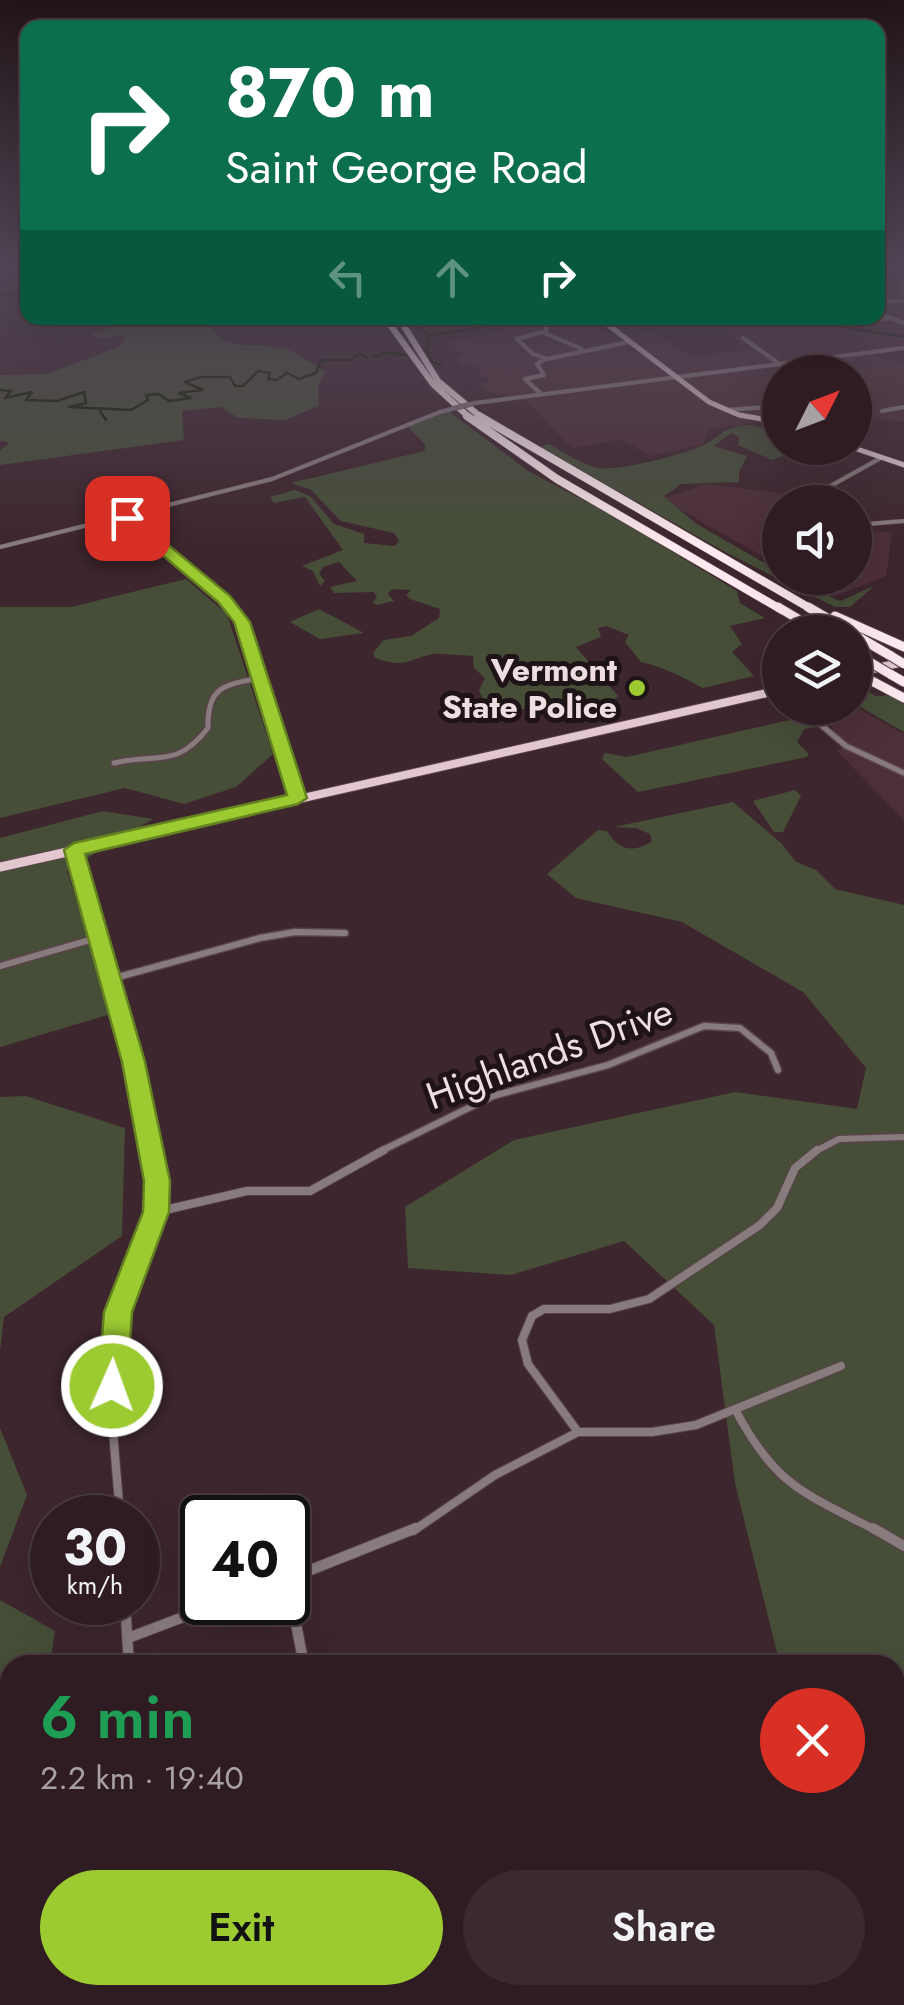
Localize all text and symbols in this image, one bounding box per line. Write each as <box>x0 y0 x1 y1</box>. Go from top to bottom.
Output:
text: 870 m <box>225 42 435 143</box>
icon: right <box>60 60 190 190</box>
text: Saint George Road <box>225 135 588 200</box>
icon: left <box>320 250 375 305</box>
icon: ahead <box>425 250 480 305</box>
icon: right <box>530 250 585 305</box>
north arrow <box>762 355 872 465</box>
map controls <box>762 355 872 725</box>
pin <box>85 476 170 561</box>
button: sound <box>762 485 872 595</box>
icon: arrive <box>100 491 155 546</box>
button: layers <box>762 615 872 725</box>
place label: Vermont State Police <box>442 647 618 730</box>
marker: Vermont State Police <box>626 677 648 699</box>
street label: Highlands Drive <box>418 983 680 1123</box>
position arrow <box>60 1334 164 1438</box>
speed limit sign: 40 <box>180 1495 310 1625</box>
text: 30 <box>63 1511 127 1584</box>
text: km/h <box>67 1567 123 1603</box>
text: 6 min <box>40 1674 195 1761</box>
button: close <box>760 1688 865 1793</box>
text: 2.2 km · 19:40 <box>40 1755 244 1801</box>
button: Exit <box>40 1870 443 1985</box>
button: Share <box>463 1870 865 1985</box>

